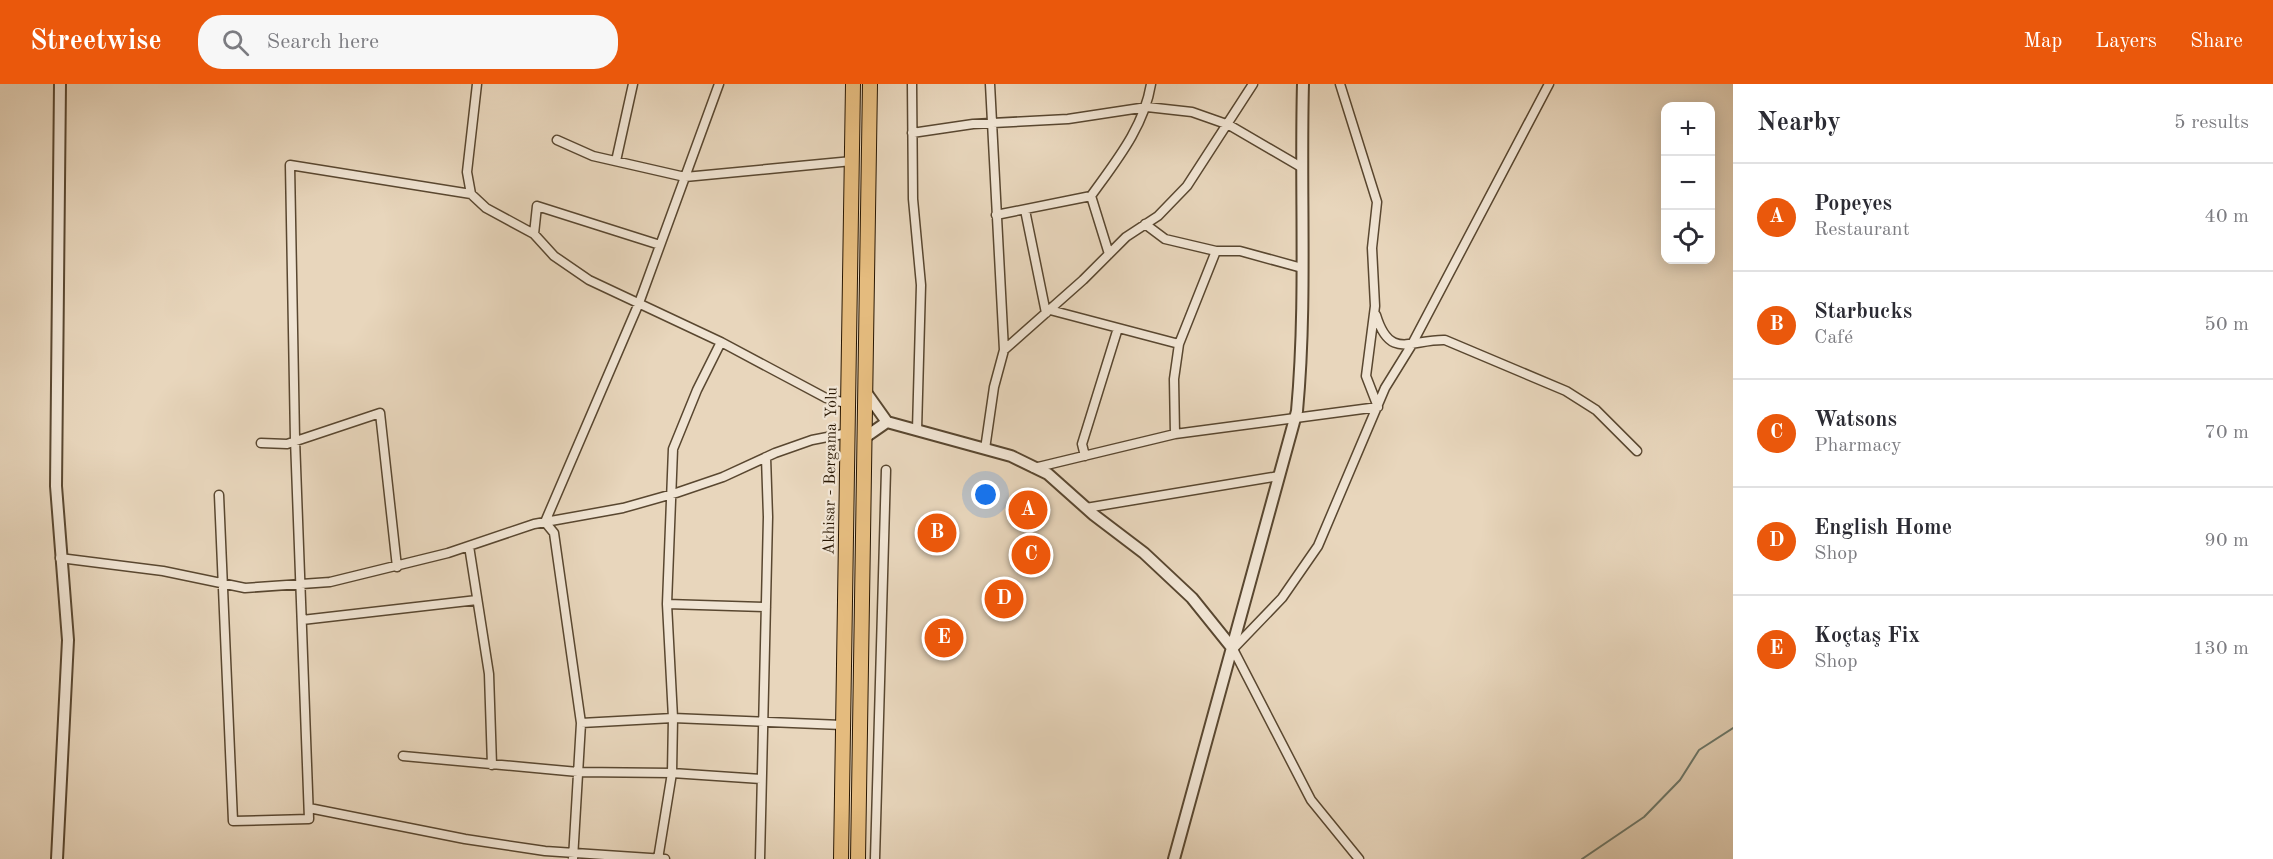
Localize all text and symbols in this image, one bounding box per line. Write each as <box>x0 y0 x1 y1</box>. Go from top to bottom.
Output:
search box <box>198 15 618 69</box>
icon: search <box>219 26 252 59</box>
text: Streetwise <box>30 28 162 56</box>
text: Search here <box>267 31 379 53</box>
text: Map <box>2023 31 2062 52</box>
text: Layers <box>2095 31 2157 52</box>
text: Share <box>2190 31 2243 52</box>
map controls <box>1661 102 1715 264</box>
button: + <box>1661 102 1715 156</box>
text: Nearby <box>1757 110 1841 136</box>
text: 5 results <box>2174 113 2249 133</box>
button: − <box>1661 156 1715 210</box>
text: Popeyes <box>1814 193 1892 215</box>
text: A <box>1769 207 1784 227</box>
text: 40 m <box>2204 207 2249 227</box>
button: locate <box>1661 210 1715 264</box>
text: Restaurant <box>1814 220 1910 240</box>
text: Starbucks <box>1814 301 1912 323</box>
text: B <box>1769 315 1784 335</box>
text: 50 m <box>2204 315 2249 335</box>
text: Café <box>1814 328 1853 348</box>
street label: Akhisar - Bergama Yolu <box>822 387 840 555</box>
text: Watsons <box>1814 409 1897 431</box>
text: C <box>1770 423 1783 443</box>
text: 70 m <box>2204 423 2249 443</box>
text: Pharmacy <box>1814 436 1902 456</box>
your location <box>971 480 1000 509</box>
pin: A <box>1008 488 1048 532</box>
pin: B <box>918 510 956 556</box>
text: English Home <box>1814 517 1952 539</box>
text: D <box>1769 531 1784 551</box>
text: 90 m <box>2204 531 2249 551</box>
pin: C <box>1012 532 1050 578</box>
text: Shop <box>1814 544 1858 564</box>
pin: D <box>984 576 1024 622</box>
pin: E <box>924 616 964 660</box>
text: Koçtaş Fix <box>1814 625 1920 647</box>
text: E <box>1770 639 1783 659</box>
text: 130 m <box>2193 639 2249 659</box>
text: Shop <box>1814 652 1858 672</box>

